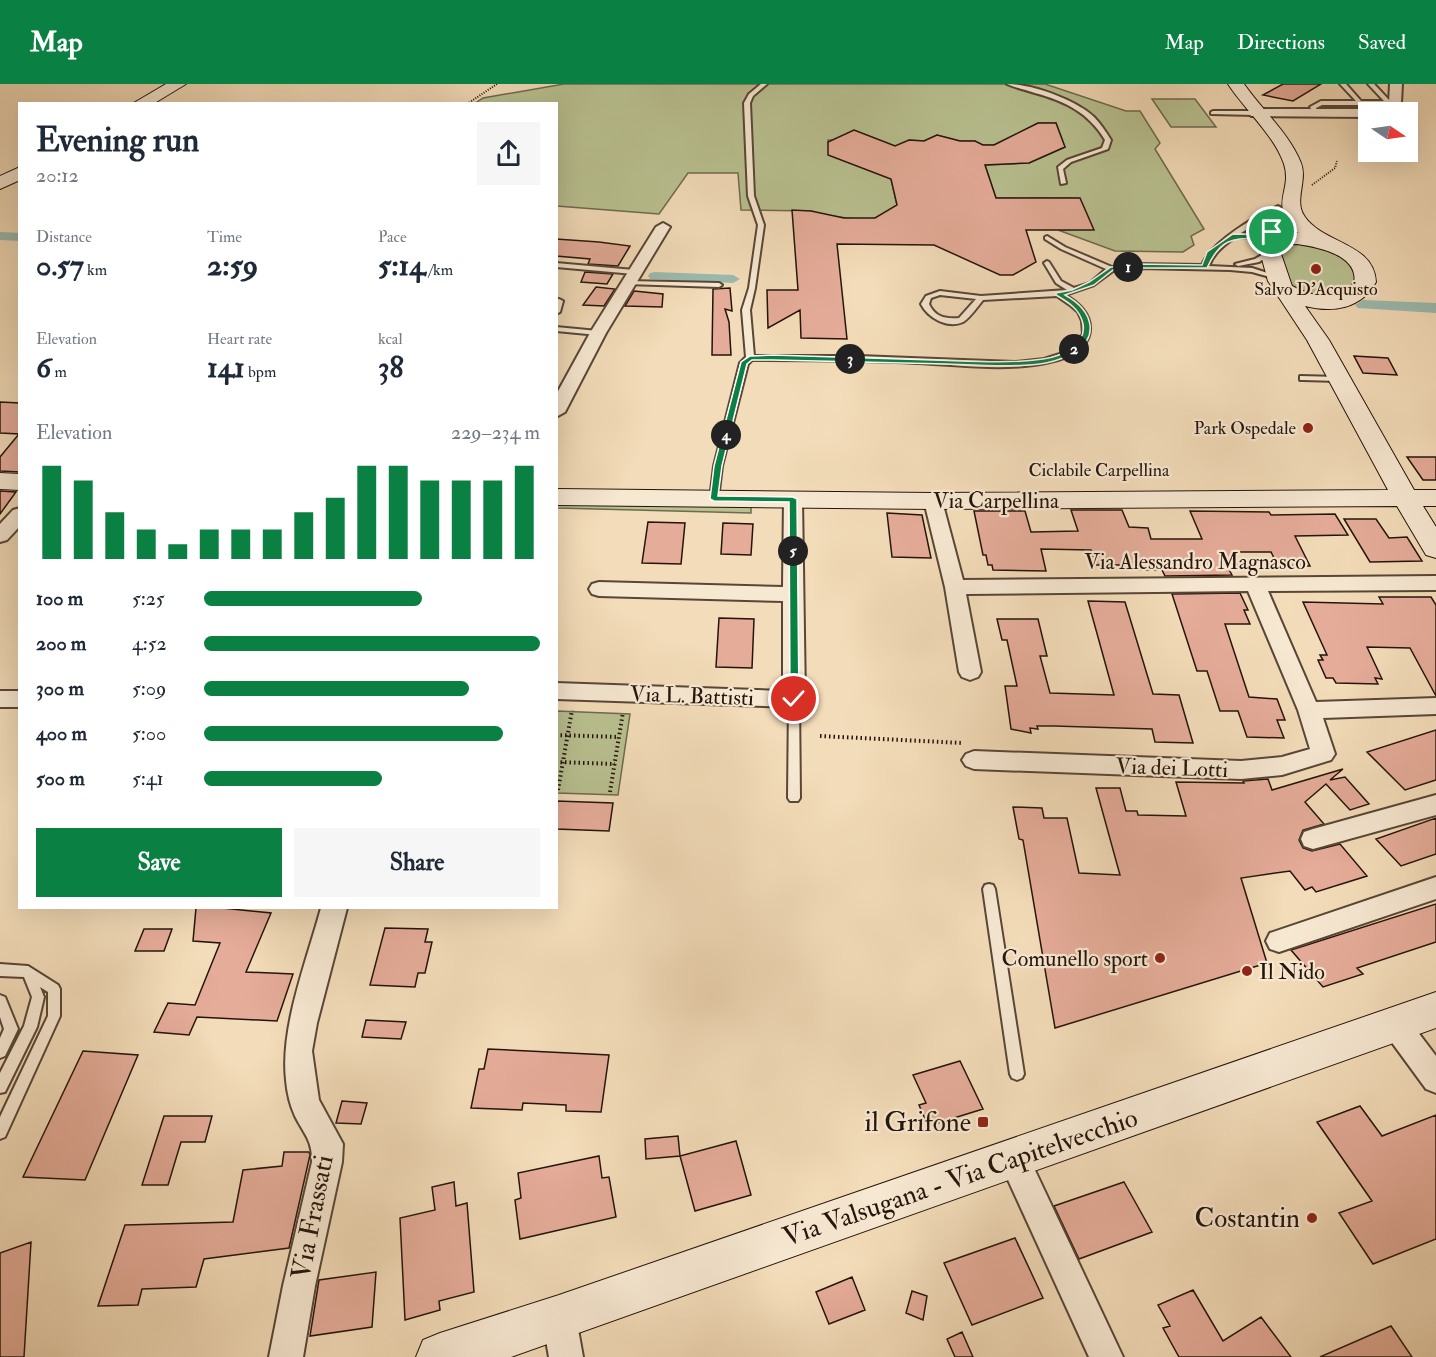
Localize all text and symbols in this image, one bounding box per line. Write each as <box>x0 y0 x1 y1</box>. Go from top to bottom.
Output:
text: Map <box>30 25 83 60</box>
text: Map <box>1164 29 1204 56</box>
text: Directions <box>1237 29 1325 56</box>
text: Saved <box>1358 29 1406 56</box>
north arrow <box>1358 102 1418 162</box>
map controls <box>1358 102 1418 162</box>
text: Evening run <box>36 120 199 161</box>
button: share <box>477 122 540 185</box>
text: 20:12 <box>36 163 79 188</box>
pin <box>1246 206 1297 257</box>
icon: arrive <box>1255 215 1288 248</box>
text: Distance <box>36 227 92 247</box>
text: Time <box>207 227 242 247</box>
text: Pace <box>378 227 407 247</box>
text: 0.57 <box>36 247 84 284</box>
text: 2:59 <box>207 247 258 284</box>
text: 5:14 <box>378 247 426 284</box>
pin: 1 <box>1113 252 1143 282</box>
text: 1 <box>1125 257 1131 277</box>
text: km <box>84 260 107 280</box>
text: /km <box>426 260 453 280</box>
marker: Salvo D'Acquisto <box>1309 262 1323 276</box>
place label: Salvo D'Acquisto <box>1254 278 1378 301</box>
text: Elevation <box>36 329 97 349</box>
text: Heart rate <box>207 329 272 349</box>
text: kcal <box>378 329 403 349</box>
pin: 2 <box>1059 334 1089 364</box>
text: 2 <box>1070 339 1078 359</box>
pin: 3 <box>835 344 865 374</box>
text: 6 <box>36 349 51 386</box>
text: 141 <box>207 349 245 386</box>
text: 38 <box>378 349 404 386</box>
text: 3 <box>847 349 853 369</box>
text: m <box>51 362 67 382</box>
text: bpm <box>245 362 276 382</box>
place label: Park Ospedale <box>1194 417 1296 440</box>
text: Elevation <box>36 420 112 445</box>
text: 229–234 m <box>451 420 540 445</box>
pin: 4 <box>711 420 741 450</box>
marker: Park Ospedale <box>1301 421 1315 435</box>
text: 4 <box>722 425 730 445</box>
street label: Ciclabile Carpellina <box>1029 459 1170 482</box>
street label: Via Carpellina <box>933 487 1060 516</box>
pin: 5 <box>778 536 808 566</box>
text: 5 <box>789 541 797 561</box>
street label: Via Alessandro Magnasco <box>1084 548 1306 576</box>
text: 100 m <box>36 586 83 611</box>
text: 5:25 <box>132 586 165 611</box>
text: 200 m <box>36 631 86 656</box>
text: 4:52 <box>132 631 167 656</box>
pin <box>768 673 819 724</box>
text: 300 m <box>36 676 84 701</box>
text: 5:09 <box>132 676 166 701</box>
street label: Via L. Battisti <box>630 680 755 712</box>
icon: check <box>777 682 810 715</box>
text: 400 m <box>36 721 87 746</box>
text: 5:00 <box>132 721 166 746</box>
street label: Via dei Lotti <box>1115 752 1229 784</box>
text: 500 m <box>36 766 85 791</box>
text: 5:41 <box>132 766 164 791</box>
button: Save <box>36 828 282 897</box>
button: Share <box>294 828 540 897</box>
place label: Comunello sport <box>1002 945 1148 974</box>
marker: Comunello sport <box>1153 951 1167 965</box>
place label: Il Nido <box>1259 958 1325 986</box>
marker: Il Nido <box>1240 964 1254 978</box>
street label: Via Valsugana - Via Capitelvecchio <box>778 1101 1142 1255</box>
place label: il Grifone <box>864 1106 971 1139</box>
marker: il Grifone <box>976 1115 990 1129</box>
street label: Via Frassati <box>284 1152 341 1282</box>
place label: Costantin <box>1194 1202 1300 1235</box>
marker: Costantin <box>1305 1211 1319 1225</box>

